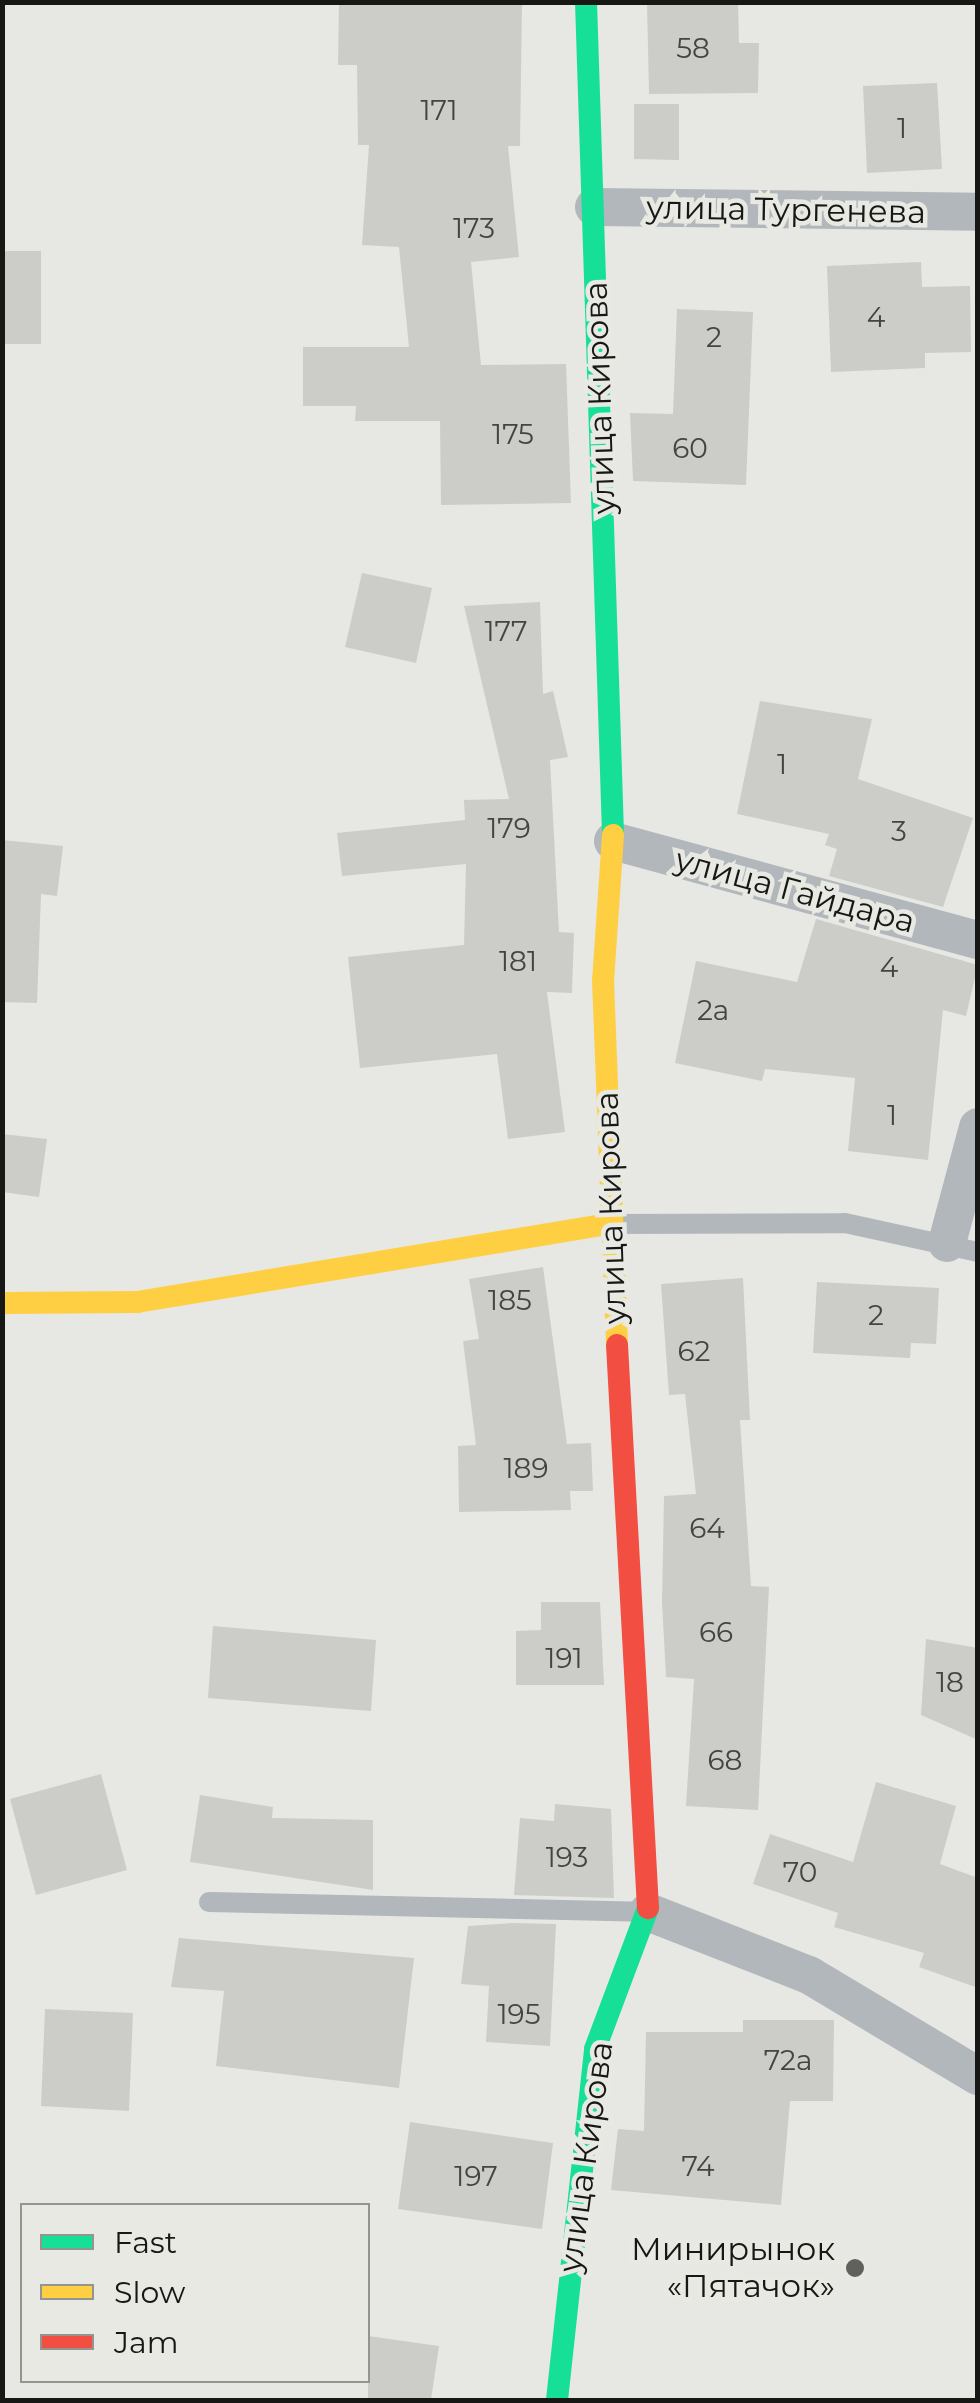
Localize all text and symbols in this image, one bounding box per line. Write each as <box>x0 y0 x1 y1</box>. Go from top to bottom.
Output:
house number: 58 <box>676 31 710 65</box>
house number: 171 <box>421 93 457 127</box>
house number: 1 <box>897 111 907 145</box>
street label: улица Тургенева <box>646 188 926 232</box>
house number: 173 <box>453 211 495 245</box>
street label: улица Кирова <box>577 281 623 515</box>
house number: 4 <box>867 300 885 334</box>
house number: 2 <box>706 320 722 354</box>
house number: 175 <box>492 417 534 451</box>
house number: 60 <box>672 431 708 465</box>
house number: 177 <box>484 614 528 648</box>
house number: 1 <box>777 747 787 781</box>
house number: 179 <box>487 811 531 845</box>
house number: 3 <box>891 814 907 848</box>
street label: улица Гайдара <box>671 841 919 941</box>
house number: 181 <box>499 944 537 978</box>
house number: 4 <box>880 950 898 984</box>
house number: 2а <box>697 993 729 1027</box>
street label: улица Кирова <box>588 1091 634 1325</box>
house number: 1 <box>887 1098 897 1132</box>
house number: 185 <box>488 1283 532 1317</box>
house number: 2 <box>868 1298 884 1332</box>
house number: 62 <box>678 1334 710 1368</box>
house number: 189 <box>503 1451 549 1485</box>
house number: 64 <box>689 1511 725 1545</box>
house number: 66 <box>699 1615 733 1649</box>
house number: 191 <box>545 1641 583 1675</box>
house number: 18 <box>936 1665 964 1699</box>
house number: 68 <box>708 1743 742 1777</box>
house number: 193 <box>546 1840 588 1874</box>
house number: 70 <box>783 1855 817 1889</box>
house number: 195 <box>497 1997 541 2031</box>
street label: улица Кирова <box>551 2039 621 2275</box>
house number: 72а <box>764 2043 812 2077</box>
house number: 74 <box>681 2149 715 2183</box>
house number: 197 <box>454 2159 498 2193</box>
legend <box>20 2203 370 2383</box>
text: Fast <box>114 2224 177 2261</box>
place label: Минирынок «Пятачок» <box>631 2231 835 2306</box>
marker: Минирынок «Пятачок» <box>844 2257 866 2279</box>
text: Slow <box>114 2274 185 2311</box>
text: Jam <box>114 2324 179 2361</box>

